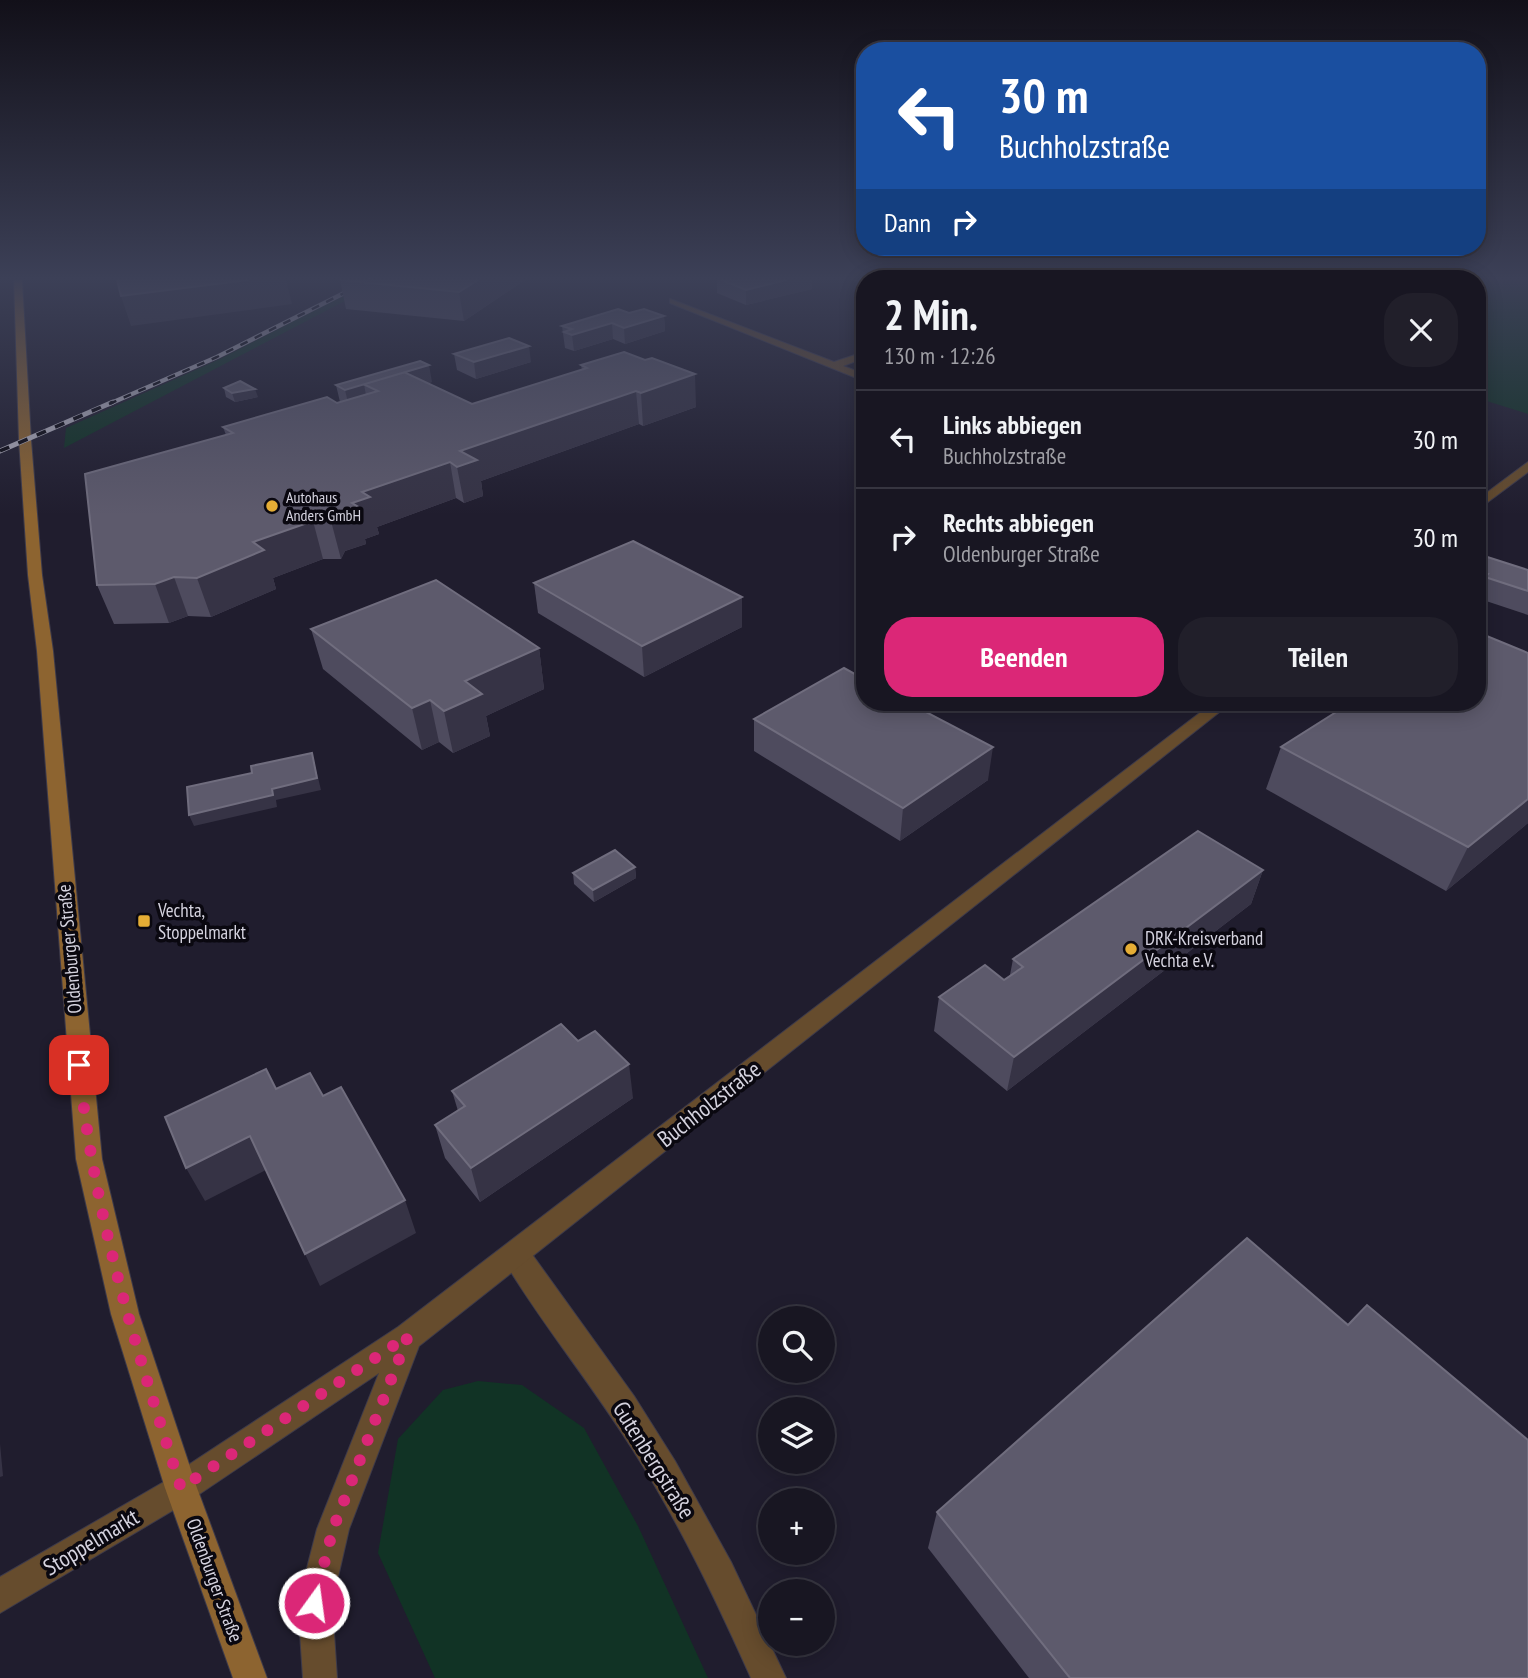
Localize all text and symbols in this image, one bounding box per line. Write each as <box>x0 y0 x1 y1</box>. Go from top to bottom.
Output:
text: 30 m <box>999 63 1088 127</box>
icon: left <box>884 70 975 161</box>
text: Buchholzstraße <box>999 125 1170 167</box>
icon: right <box>945 203 983 241</box>
text: Dann <box>884 206 931 239</box>
text: 2 Min. <box>884 287 978 342</box>
button: close <box>1384 293 1458 367</box>
text: 130 m · 12:26 <box>884 341 996 370</box>
text: Links abbiegen <box>943 408 1082 441</box>
icon: left <box>884 420 922 458</box>
text: 30 m <box>1412 423 1458 456</box>
text: Buchholzstraße <box>943 441 1066 470</box>
place label: Autohaus Anders GmbH <box>286 487 361 525</box>
marker: Autohaus Anders GmbH <box>264 498 280 514</box>
text: Rechts abbiegen <box>943 506 1094 539</box>
icon: right <box>884 518 922 556</box>
text: 30 m <box>1412 521 1458 554</box>
text: Oldenburger Straße <box>943 539 1100 568</box>
button: Beenden <box>884 617 1164 697</box>
button: Teilen <box>1178 617 1458 697</box>
street label: Oldenburger Straße <box>51 883 87 1015</box>
place label: Vechta, Stoppelmarkt <box>157 898 247 944</box>
marker: Vechta, Stoppelmarkt <box>136 913 152 929</box>
place label: DRK-Kreisverband Vechta e.V. <box>1144 926 1263 972</box>
marker: DRK-Kreisverband Vechta e.V. <box>1123 941 1139 957</box>
pin <box>49 1035 109 1095</box>
icon: arrive <box>60 1046 98 1084</box>
street label: Buchholzstraße <box>651 1054 766 1153</box>
map controls <box>758 1306 835 1656</box>
button: search <box>758 1306 835 1383</box>
street label: Gutenbergstraße <box>607 1396 702 1524</box>
button: layers <box>758 1397 835 1474</box>
button: + <box>758 1488 835 1565</box>
street label: Stoppelmarkt <box>38 1501 144 1581</box>
street label: Oldenburger Straße <box>182 1515 248 1645</box>
position arrow <box>277 1566 351 1640</box>
button: − <box>758 1579 835 1656</box>

